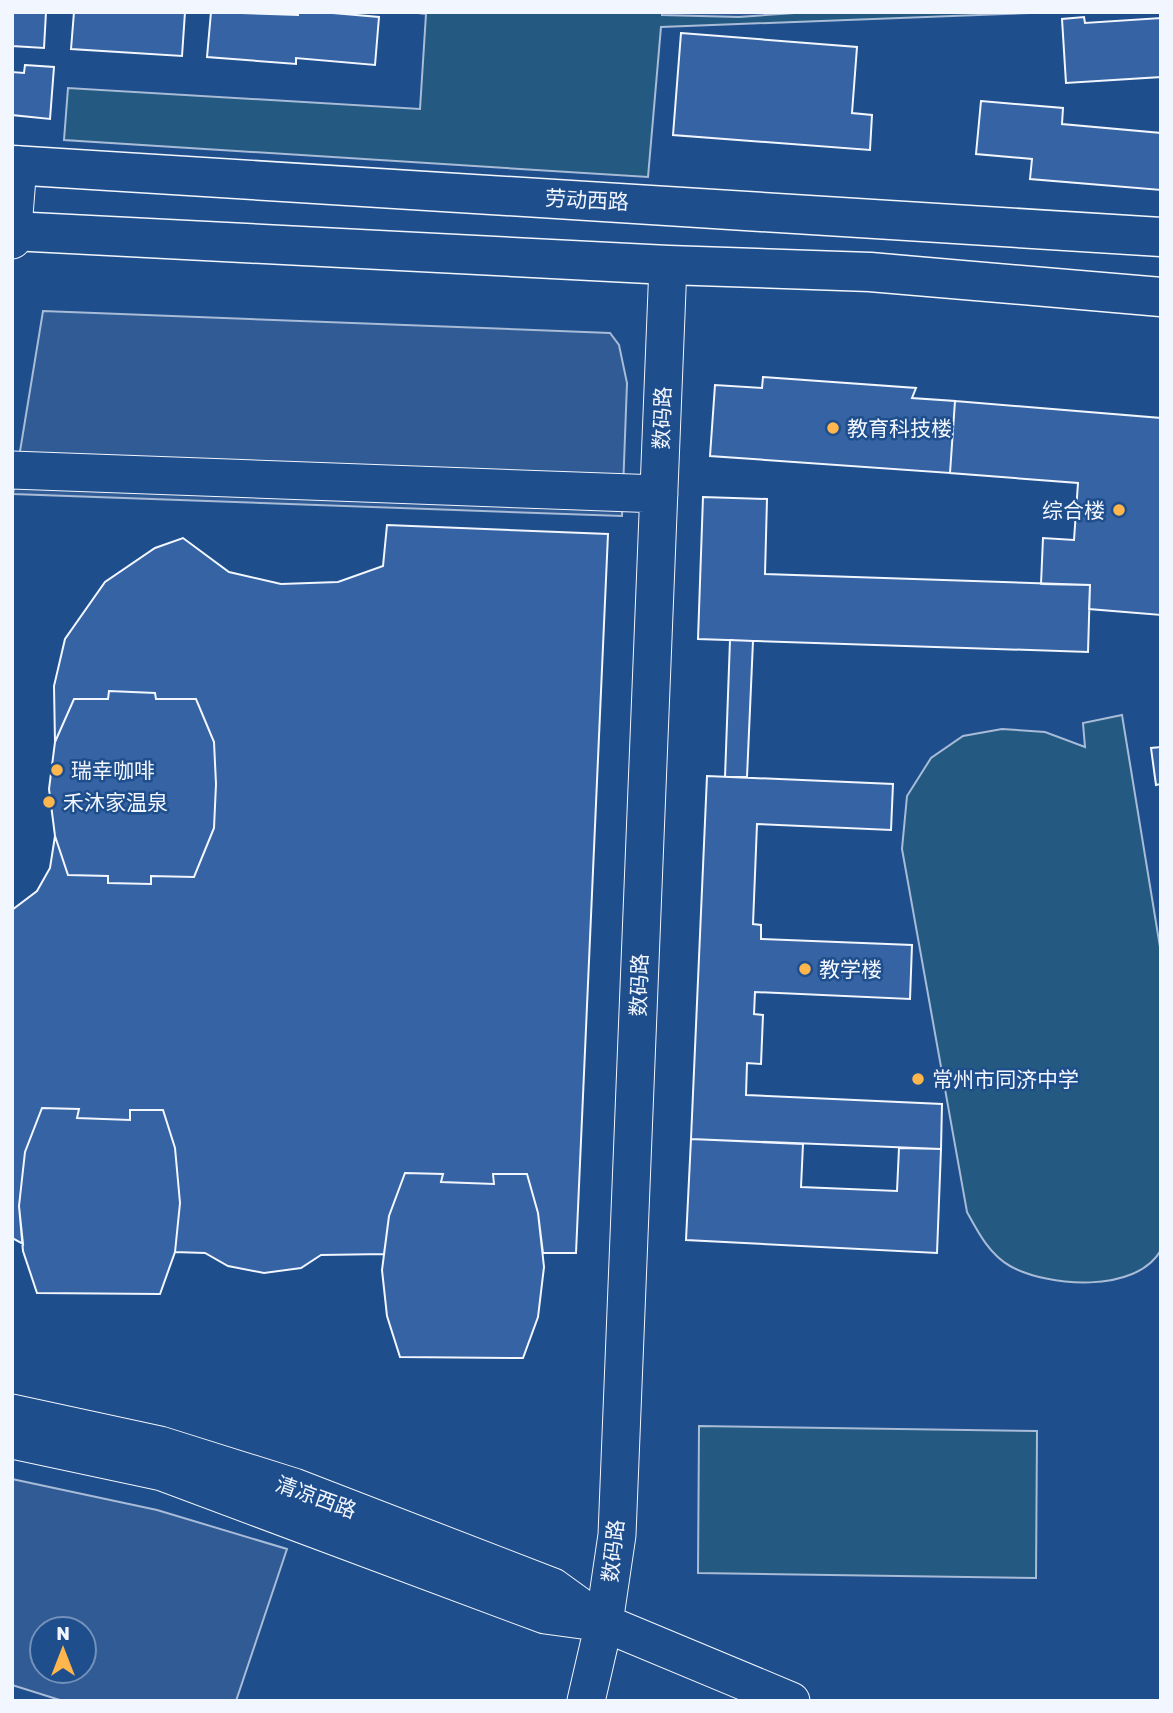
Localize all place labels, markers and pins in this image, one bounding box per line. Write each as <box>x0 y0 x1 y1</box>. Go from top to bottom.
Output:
place label: 教育科技楼 <box>847 416 952 441</box>
marker: 教育科技楼 <box>825 420 841 436</box>
place label: 综合楼 <box>1042 498 1105 523</box>
marker: 综合楼 <box>1111 502 1127 518</box>
place label: 瑞幸咖啡 <box>71 758 155 783</box>
marker: 瑞幸咖啡 <box>49 762 65 778</box>
place label: 禾沐家温泉 <box>63 790 168 815</box>
marker: 禾沐家温泉 <box>41 794 57 810</box>
place label: 教学楼 <box>819 957 882 982</box>
marker: 教学楼 <box>797 961 813 977</box>
place label: 常州市同济中学 <box>932 1067 1079 1092</box>
marker: 常州市同济中学 <box>910 1071 926 1087</box>

